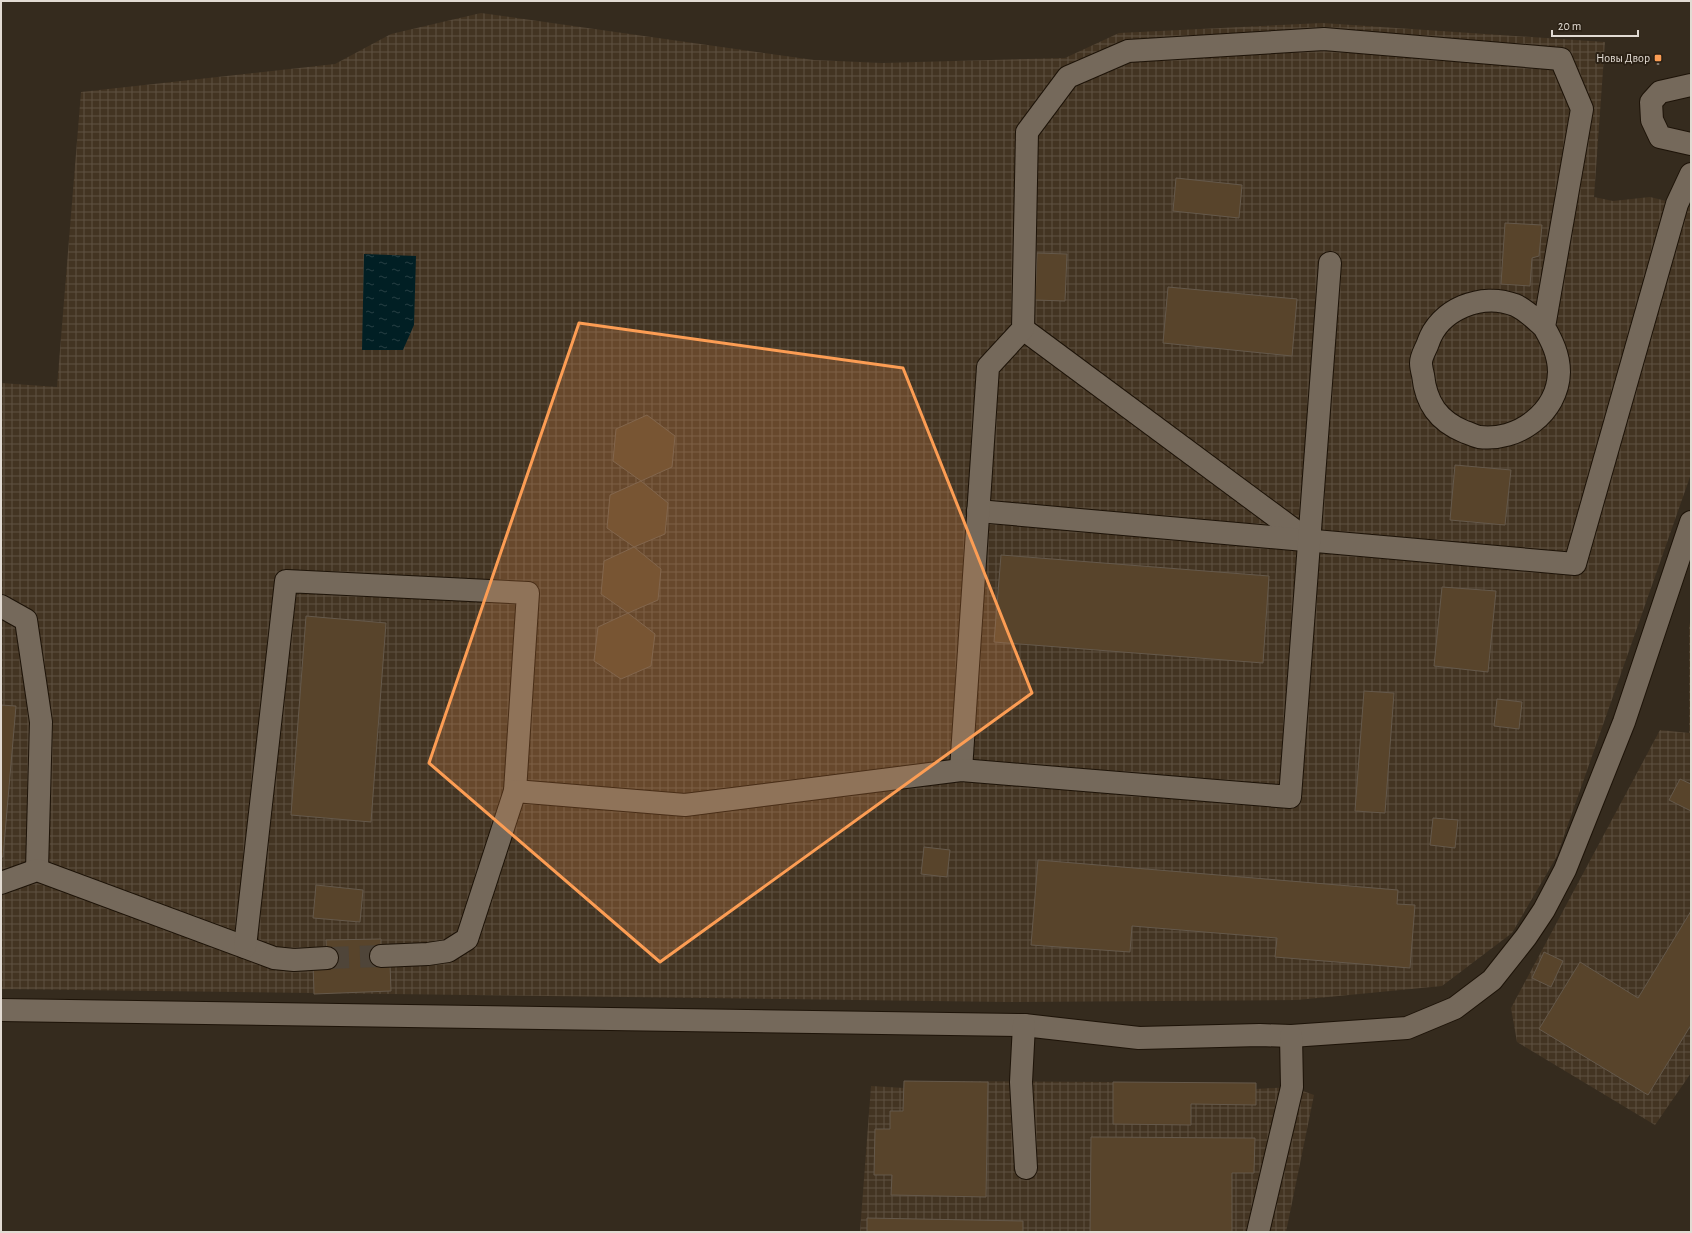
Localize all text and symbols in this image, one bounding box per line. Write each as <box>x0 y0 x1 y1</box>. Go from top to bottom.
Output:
scale bar <box>1552 12 1638 38</box>
text: 20 m <box>1558 20 1581 32</box>
place label: Новы Двор <box>1596 52 1650 64</box>
marker: Новы Двор <box>1653 53 1663 63</box>

